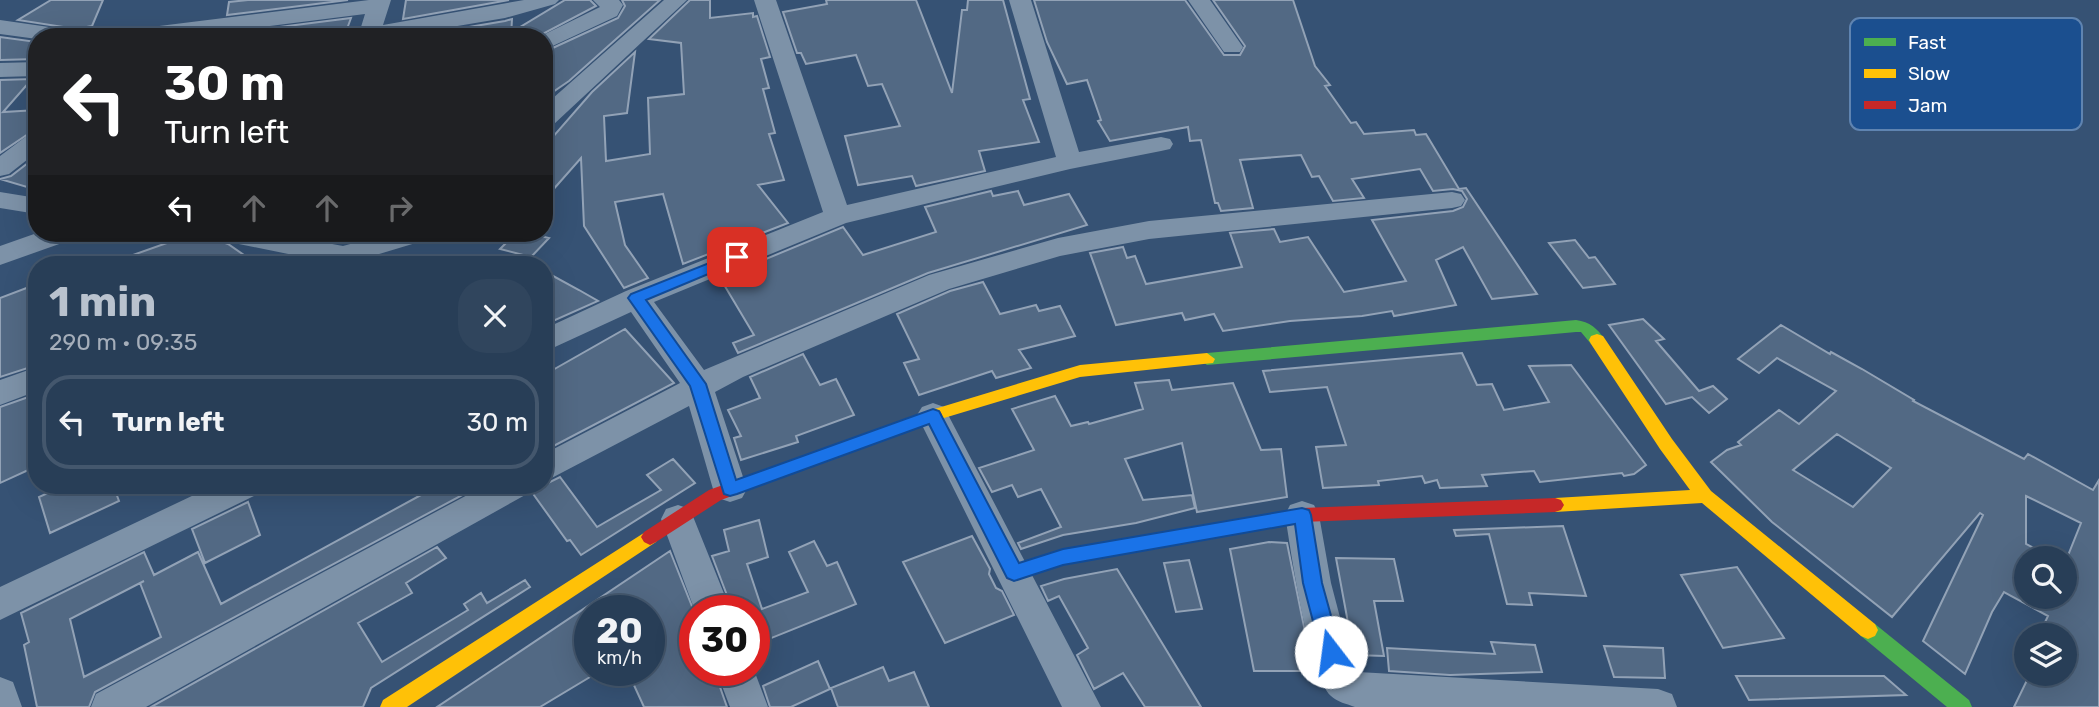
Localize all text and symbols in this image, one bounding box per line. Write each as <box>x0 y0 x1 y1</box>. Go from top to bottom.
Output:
legend <box>1850 18 2082 130</box>
text: Fast <box>1908 31 1947 54</box>
text: 30 m <box>164 54 285 112</box>
icon: left <box>49 56 140 147</box>
text: Slow <box>1908 62 1950 85</box>
text: Jam <box>1908 94 1947 117</box>
text: Turn left <box>164 113 289 151</box>
icon: left <box>162 189 200 227</box>
icon: ahead <box>235 189 273 227</box>
icon: ahead <box>308 189 346 227</box>
icon: right <box>381 189 419 227</box>
pin <box>707 227 767 287</box>
icon: arrive <box>718 238 756 276</box>
text: 1 min <box>49 277 156 327</box>
button: close <box>458 279 532 353</box>
text: 290 m · 09:35 <box>49 328 197 356</box>
icon: left <box>53 403 91 441</box>
text: Turn left <box>112 407 224 438</box>
text: 30 m <box>466 407 528 438</box>
map controls <box>2014 546 2077 686</box>
button: search <box>2014 546 2077 609</box>
speed limit sign: 30 <box>679 595 770 686</box>
text: 20 <box>596 610 643 652</box>
position arrow <box>1294 615 1368 689</box>
button: layers <box>2014 623 2077 686</box>
text: km/h <box>597 647 642 669</box>

